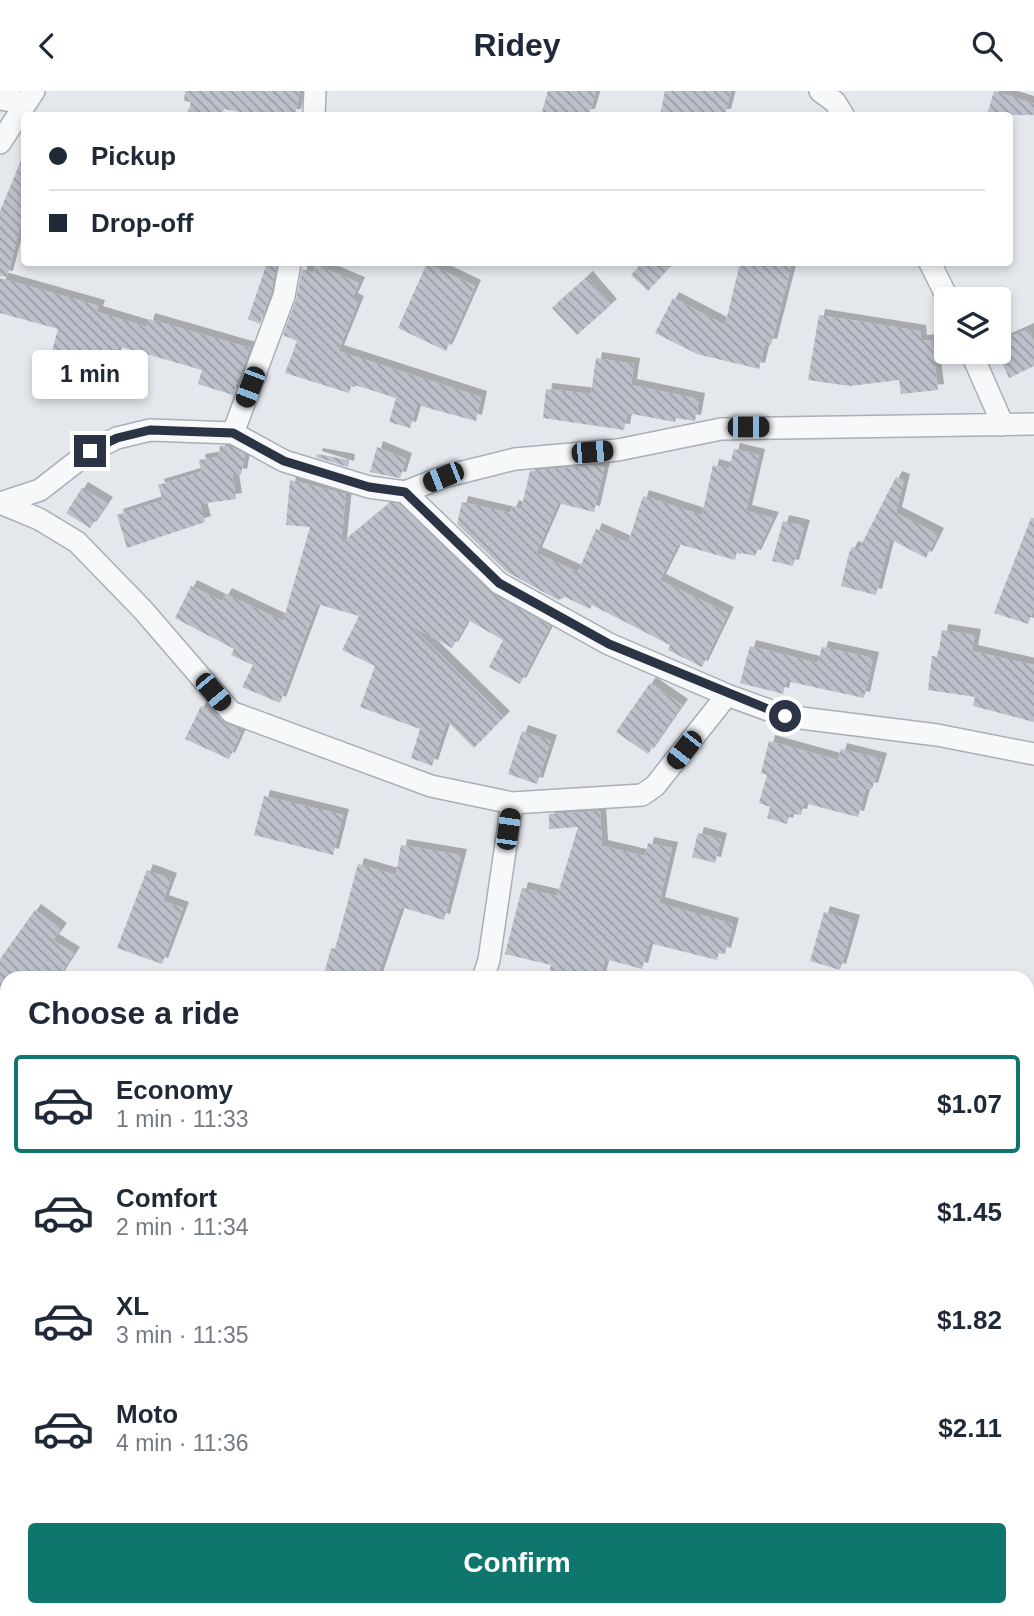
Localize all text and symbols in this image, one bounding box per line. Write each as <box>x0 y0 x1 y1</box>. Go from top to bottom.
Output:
icon: back <box>28 27 66 65</box>
text: Ridey <box>473 27 561 63</box>
icon: search <box>968 27 1006 65</box>
text: Pickup <box>91 141 176 171</box>
text: Drop-off <box>91 208 194 238</box>
map controls <box>934 287 1011 364</box>
button: layers <box>934 287 1011 364</box>
callout: 1 min <box>32 349 148 399</box>
text: 1 min <box>60 361 120 387</box>
car <box>233 364 268 410</box>
car <box>728 417 770 438</box>
route end <box>74 435 106 467</box>
car <box>571 440 614 464</box>
car <box>420 459 467 495</box>
car <box>192 669 235 715</box>
route start <box>769 700 801 732</box>
car <box>663 727 706 773</box>
car <box>495 807 522 851</box>
text: Choose a ride <box>28 995 240 1031</box>
icon: car <box>32 1073 95 1136</box>
text: Economy <box>116 1075 233 1105</box>
text: $1.07 <box>937 1089 1002 1119</box>
text: 1 min · 11:33 <box>116 1106 249 1132</box>
icon: car <box>32 1181 95 1244</box>
text: Comfort <box>116 1183 217 1213</box>
text: $1.45 <box>937 1197 1002 1227</box>
text: 2 min · 11:34 <box>116 1214 249 1240</box>
icon: car <box>32 1289 95 1352</box>
text: XL <box>116 1291 149 1321</box>
text: $1.82 <box>937 1305 1002 1335</box>
text: 3 min · 11:35 <box>116 1322 249 1348</box>
icon: car <box>32 1397 95 1460</box>
text: Moto <box>116 1399 178 1429</box>
text: $2.11 <box>938 1413 1002 1443</box>
text: 4 min · 11:36 <box>116 1430 249 1456</box>
button: Confirm <box>28 1523 1006 1603</box>

